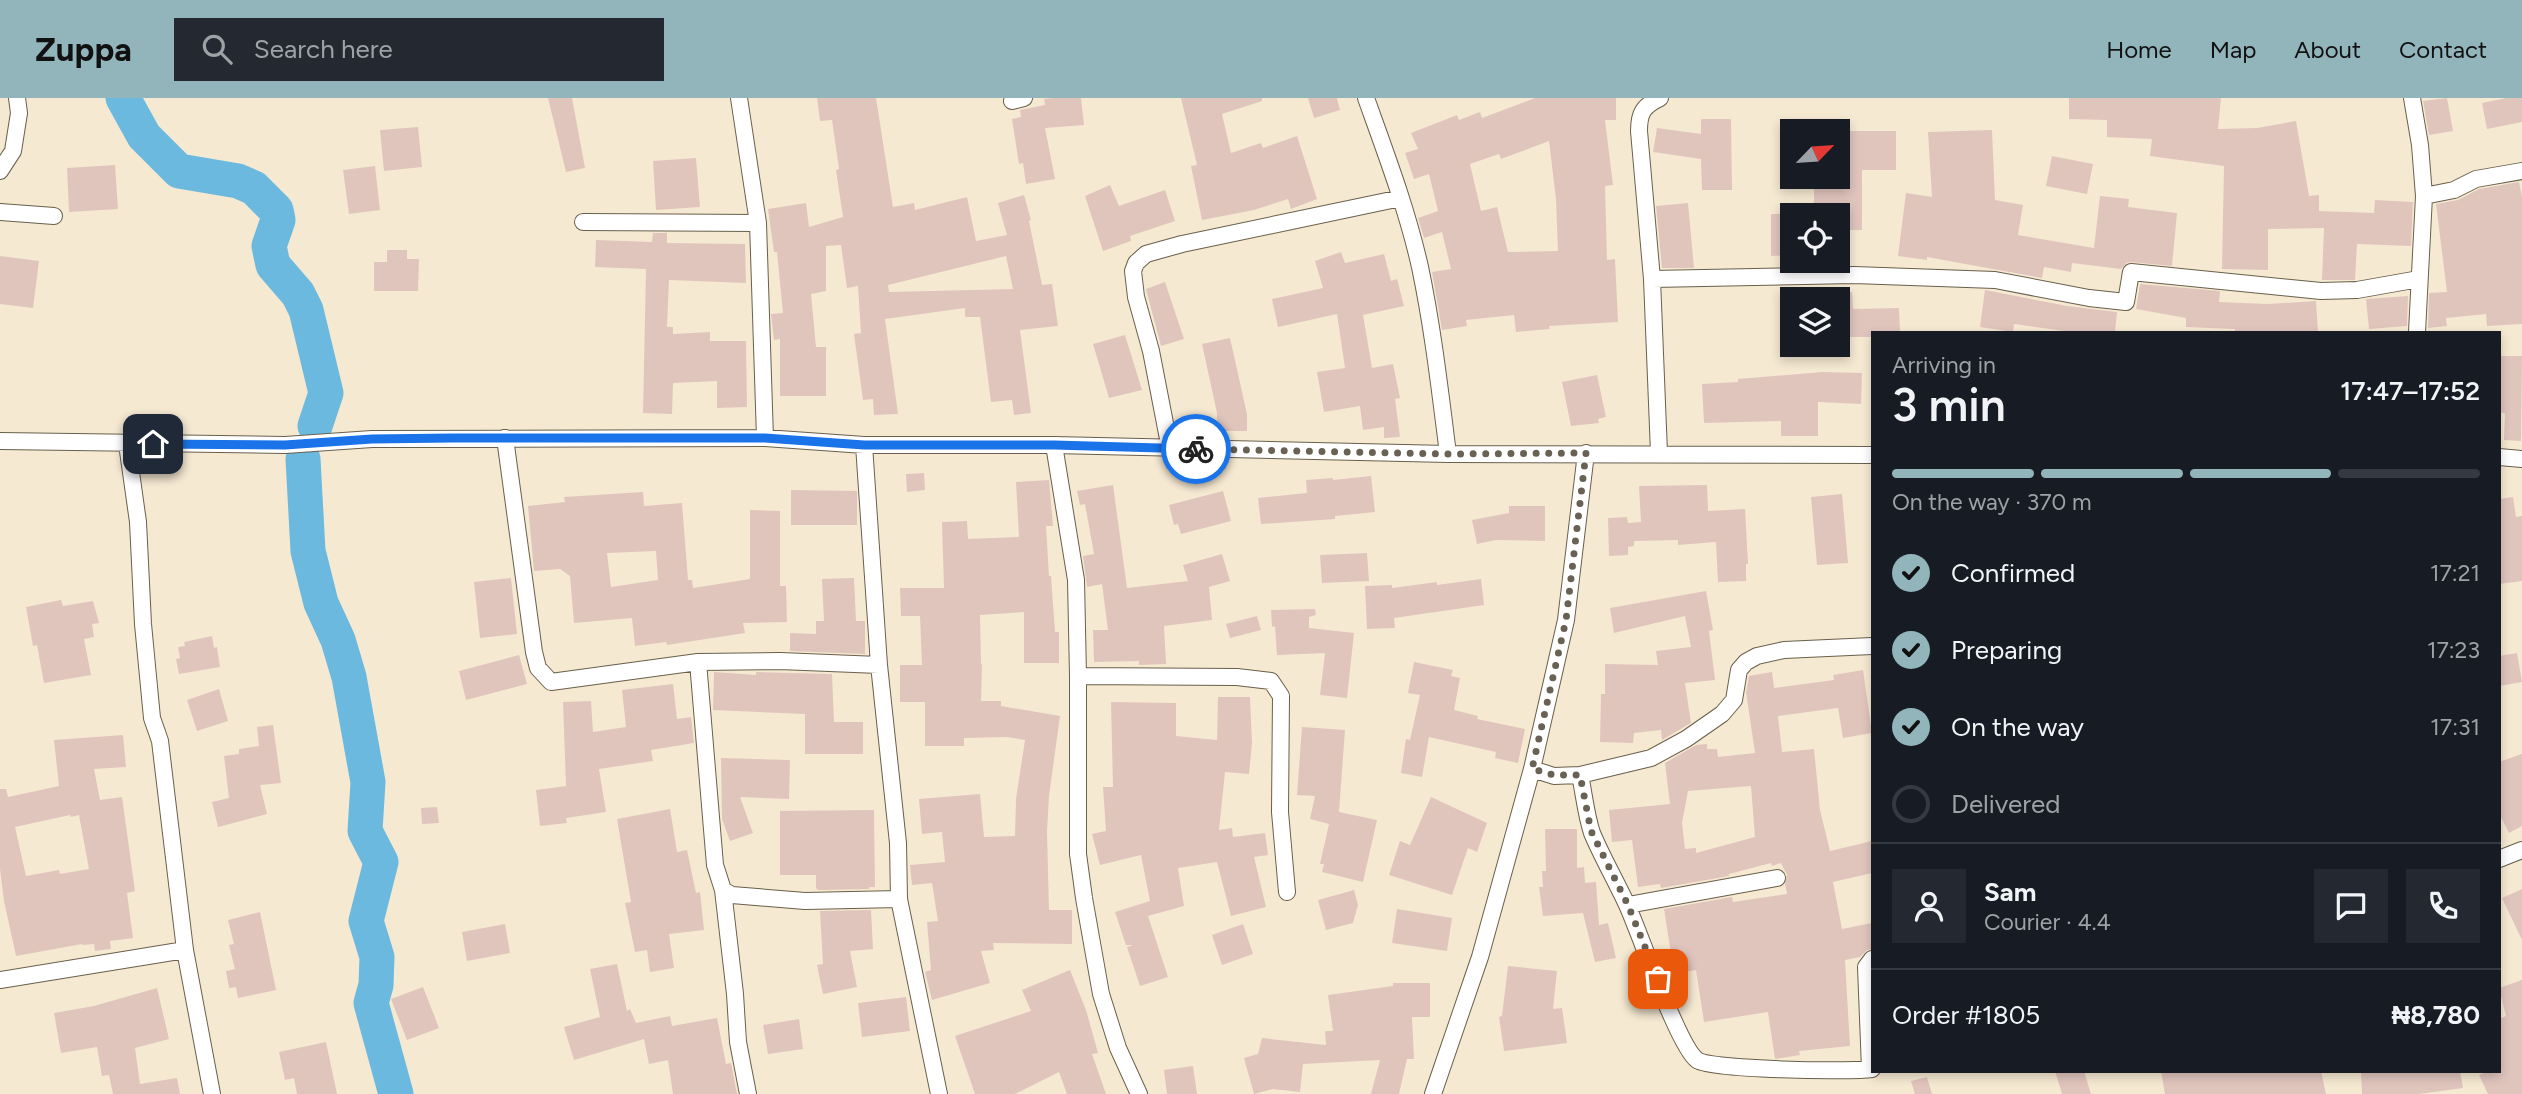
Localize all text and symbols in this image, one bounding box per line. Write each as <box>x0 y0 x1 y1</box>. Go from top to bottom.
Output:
search box <box>174 18 664 81</box>
text: Zuppa <box>35 30 132 69</box>
icon: search <box>198 30 236 68</box>
text: Search here <box>254 33 393 65</box>
text: Home <box>2106 35 2172 64</box>
text: Map <box>2210 35 2256 64</box>
text: About <box>2294 35 2361 64</box>
text: Contact <box>2399 35 2487 64</box>
north arrow <box>1780 119 1850 189</box>
map controls <box>1780 119 1850 357</box>
button: locate <box>1780 203 1850 273</box>
button: layers <box>1780 287 1850 357</box>
text: Arriving in <box>1892 351 1996 379</box>
text: 17:47–17:52 <box>2340 375 2480 407</box>
text: 3 min <box>1892 377 2006 433</box>
pin <box>123 414 183 474</box>
courier <box>1161 414 1231 484</box>
icon: home <box>134 425 172 463</box>
icon: bike <box>1177 430 1215 468</box>
text: On the way · 370 m <box>1892 488 2092 516</box>
icon: check <box>1892 554 1930 592</box>
text: Confirmed <box>1951 557 2075 589</box>
text: 17:21 <box>2430 559 2480 587</box>
icon: check <box>1892 631 1930 669</box>
text: Preparing <box>1951 634 2062 666</box>
text: 17:23 <box>2427 636 2480 664</box>
icon: check <box>1892 708 1930 746</box>
text: On the way <box>1951 711 2084 743</box>
text: 17:31 <box>2430 713 2480 741</box>
text: Delivered <box>1951 788 2060 820</box>
button: person <box>1892 869 1966 943</box>
button: chat <box>2314 869 2388 943</box>
button: phone <box>2406 869 2480 943</box>
text: Sam <box>1984 876 2036 908</box>
text: Courier · 4.4 <box>1984 908 2111 936</box>
pin <box>1628 949 1688 1009</box>
icon: bag <box>1639 960 1677 998</box>
text: Order #1805 <box>1892 999 2040 1031</box>
text: ₦8,780 <box>2391 999 2480 1031</box>

